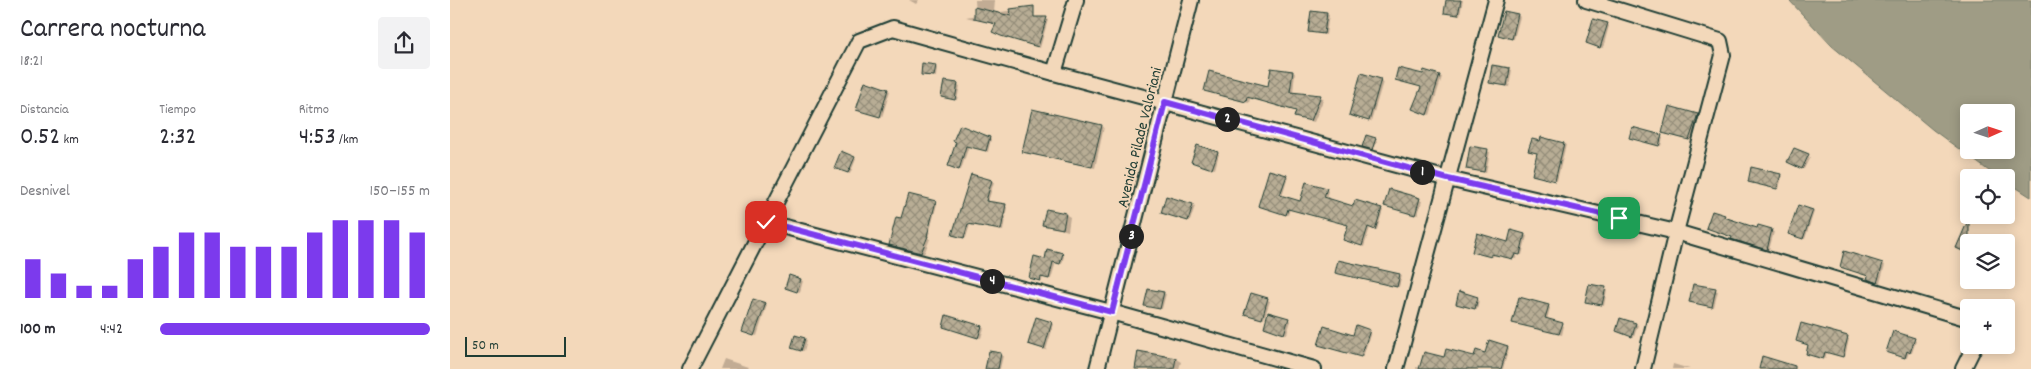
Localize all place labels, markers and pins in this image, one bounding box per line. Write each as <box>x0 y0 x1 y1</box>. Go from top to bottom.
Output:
pin: 2 <box>1214 106 1240 132</box>
pin: 1 <box>1410 160 1434 184</box>
pin <box>1598 197 1640 239</box>
pin <box>745 201 787 243</box>
pin: 3 <box>1118 224 1144 248</box>
pin: 4 <box>980 268 1004 294</box>

